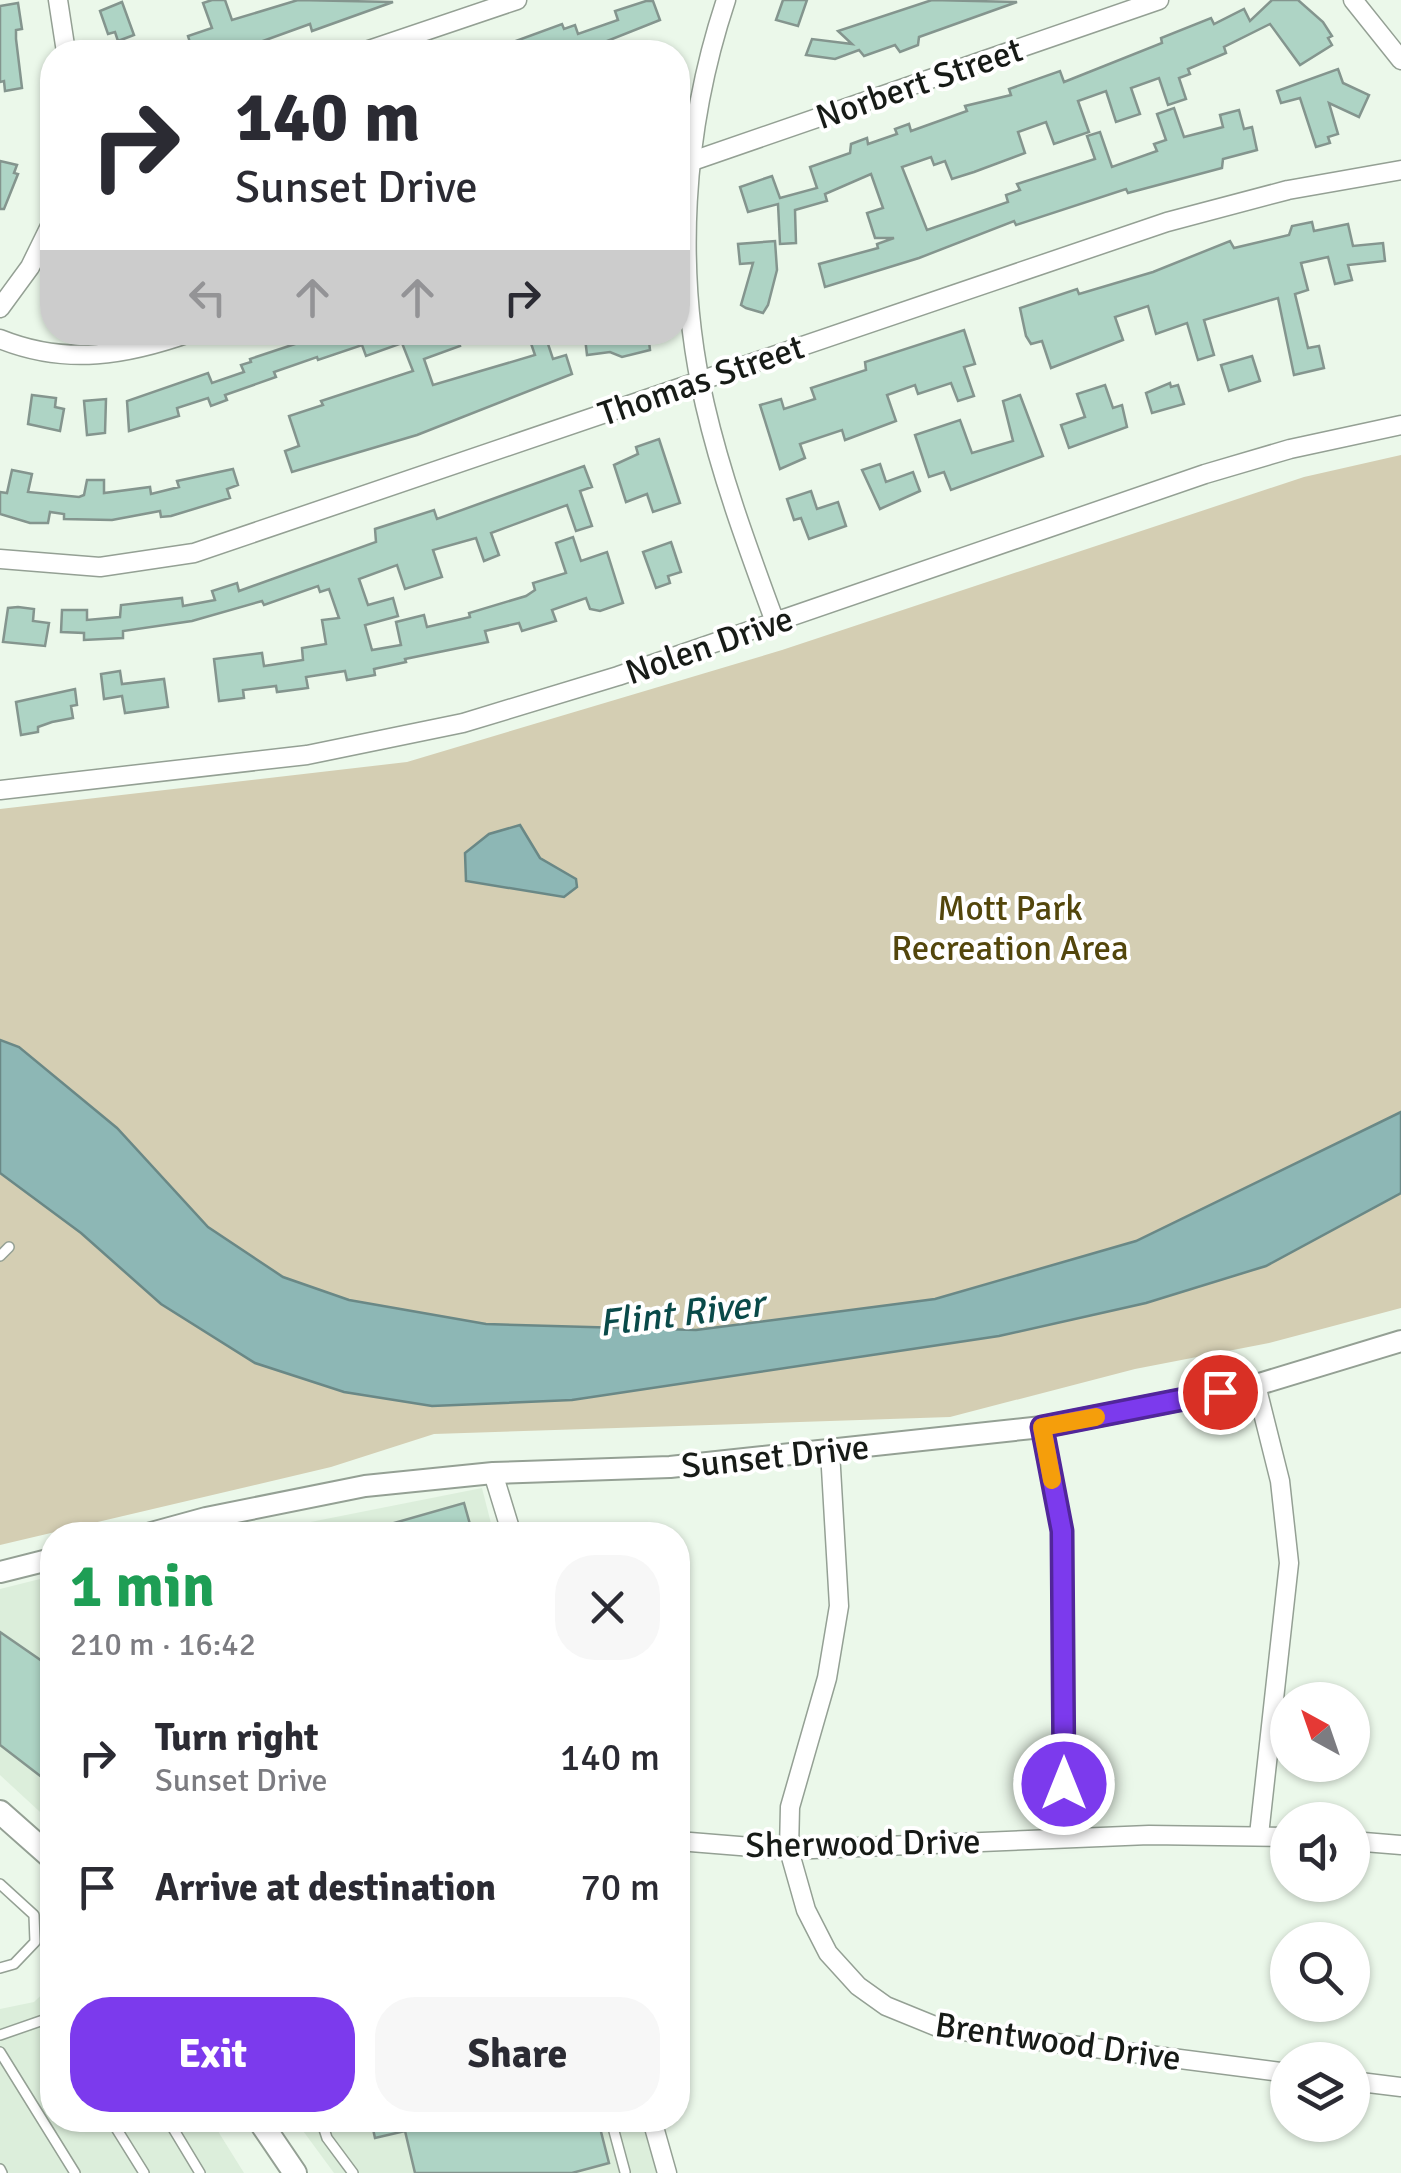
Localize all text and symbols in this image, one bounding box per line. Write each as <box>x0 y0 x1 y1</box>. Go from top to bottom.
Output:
street label: Norbert Street <box>810 28 1028 139</box>
text: 140 m <box>235 74 420 160</box>
icon: right <box>70 80 200 210</box>
text: Sunset Drive <box>235 160 478 215</box>
icon: left <box>180 270 235 325</box>
icon: ahead <box>285 270 340 325</box>
icon: ahead <box>390 270 445 325</box>
icon: right <box>495 270 550 325</box>
street label: Thomas Street <box>593 325 809 436</box>
street label: Nolen Drive <box>620 597 799 694</box>
park label: Mott Park Recreation Area <box>891 887 1129 970</box>
water label: Flint River <box>596 1279 771 1347</box>
pin <box>1178 1350 1263 1435</box>
icon: arrive <box>1193 1365 1248 1420</box>
street label: Sunset Drive <box>679 1425 871 1488</box>
text: 1 min <box>70 1550 215 1624</box>
button: close <box>555 1555 660 1660</box>
text: 210 m · 16:42 <box>70 1625 256 1664</box>
north arrow <box>1270 1682 1370 1782</box>
map controls <box>1270 1682 1370 2142</box>
text: Turn right <box>155 1714 319 1761</box>
icon: right <box>70 1730 125 1785</box>
position arrow <box>1012 1732 1116 1836</box>
text: 140 m <box>560 1734 660 1781</box>
text: Sunset Drive <box>155 1761 328 1800</box>
button: sound <box>1270 1802 1370 1902</box>
street label: Sherwood Drive <box>745 1820 981 1867</box>
icon: arrive <box>70 1860 125 1915</box>
text: Arrive at destination <box>155 1864 496 1911</box>
text: 70 m <box>580 1864 660 1911</box>
button: search <box>1270 1922 1370 2022</box>
button: Exit <box>70 1997 355 2112</box>
button: Share <box>375 1997 660 2112</box>
street label: Brentwood Drive <box>932 2003 1184 2080</box>
button: layers <box>1270 2042 1370 2142</box>

